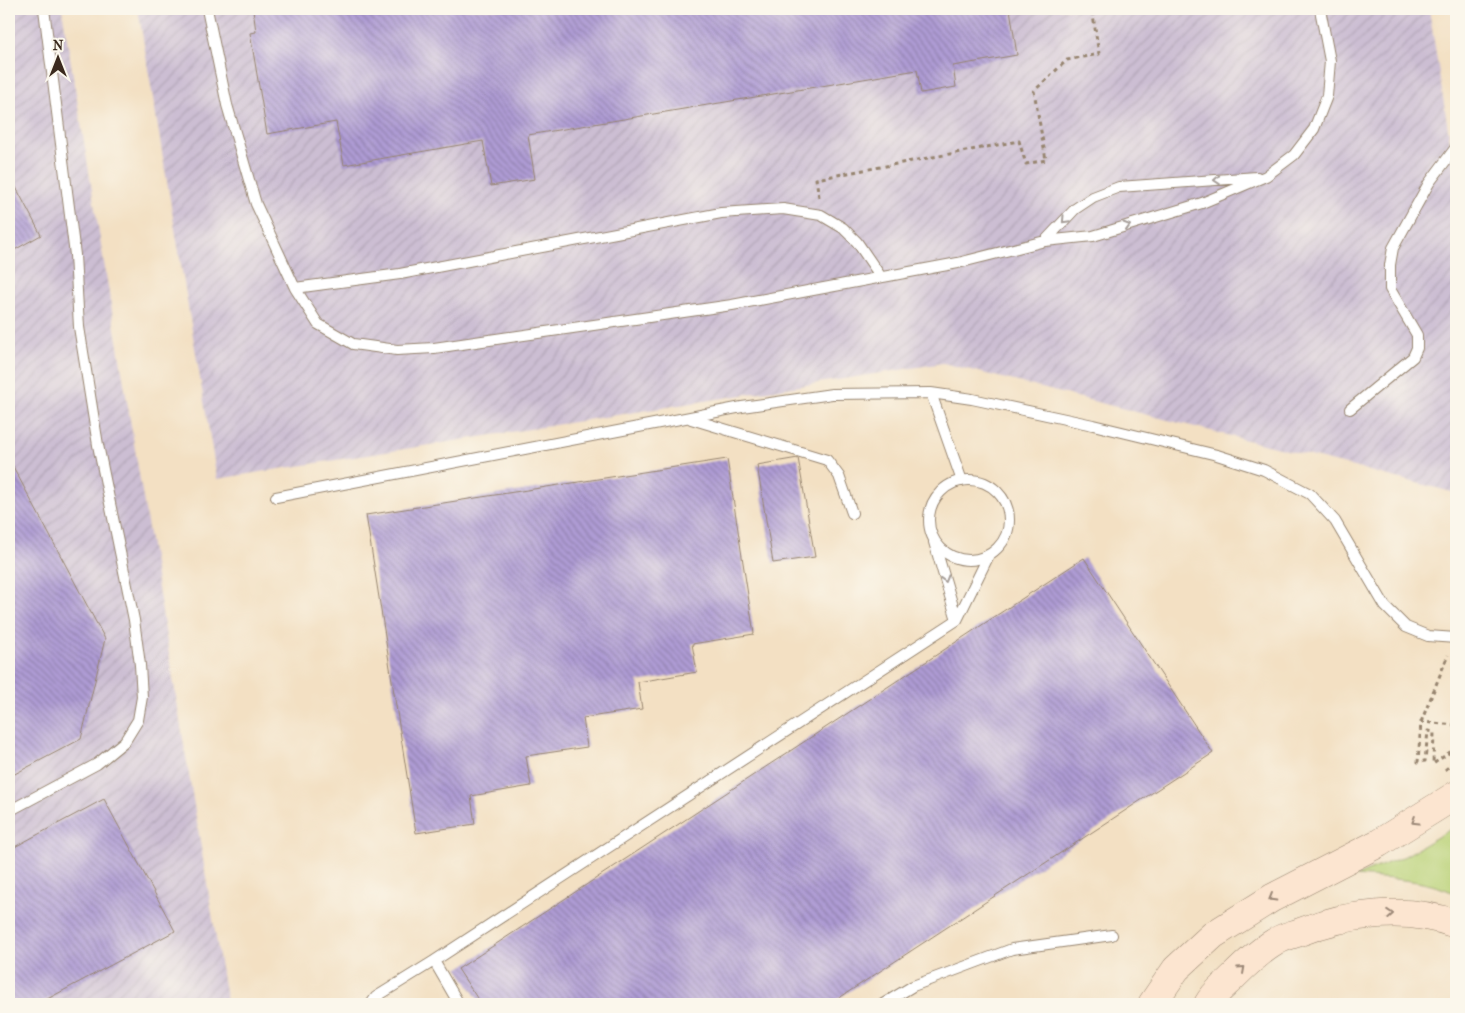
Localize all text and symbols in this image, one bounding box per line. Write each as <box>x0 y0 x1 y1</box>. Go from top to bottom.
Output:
north arrow <box>32 32 82 82</box>
text: N <box>53 37 64 54</box>
one-way arrow <box>1213 174 1221 185</box>
one-way arrow <box>1062 214 1071 223</box>
one-way arrow <box>1122 221 1130 231</box>
one-way arrow <box>939 574 949 582</box>
one-way arrow <box>1411 814 1420 824</box>
one-way arrow <box>1269 892 1278 902</box>
one-way arrow <box>1386 908 1394 919</box>
one-way arrow <box>1236 966 1245 975</box>

